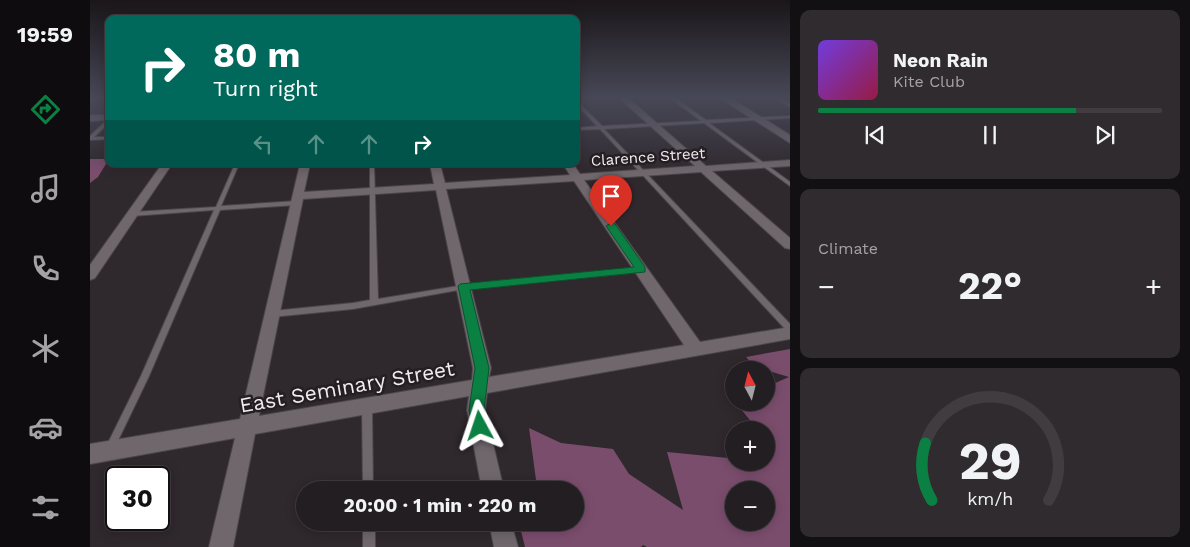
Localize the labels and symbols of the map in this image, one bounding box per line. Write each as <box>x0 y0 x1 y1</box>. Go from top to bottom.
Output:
street label: Clarence Street <box>590 144 706 170</box>
pin <box>590 175 632 226</box>
street label: East Seminary Street <box>238 355 456 418</box>
north arrow <box>725 361 775 411</box>
position arrow <box>453 399 505 451</box>
speed limit sign: 30 <box>105 466 170 531</box>

